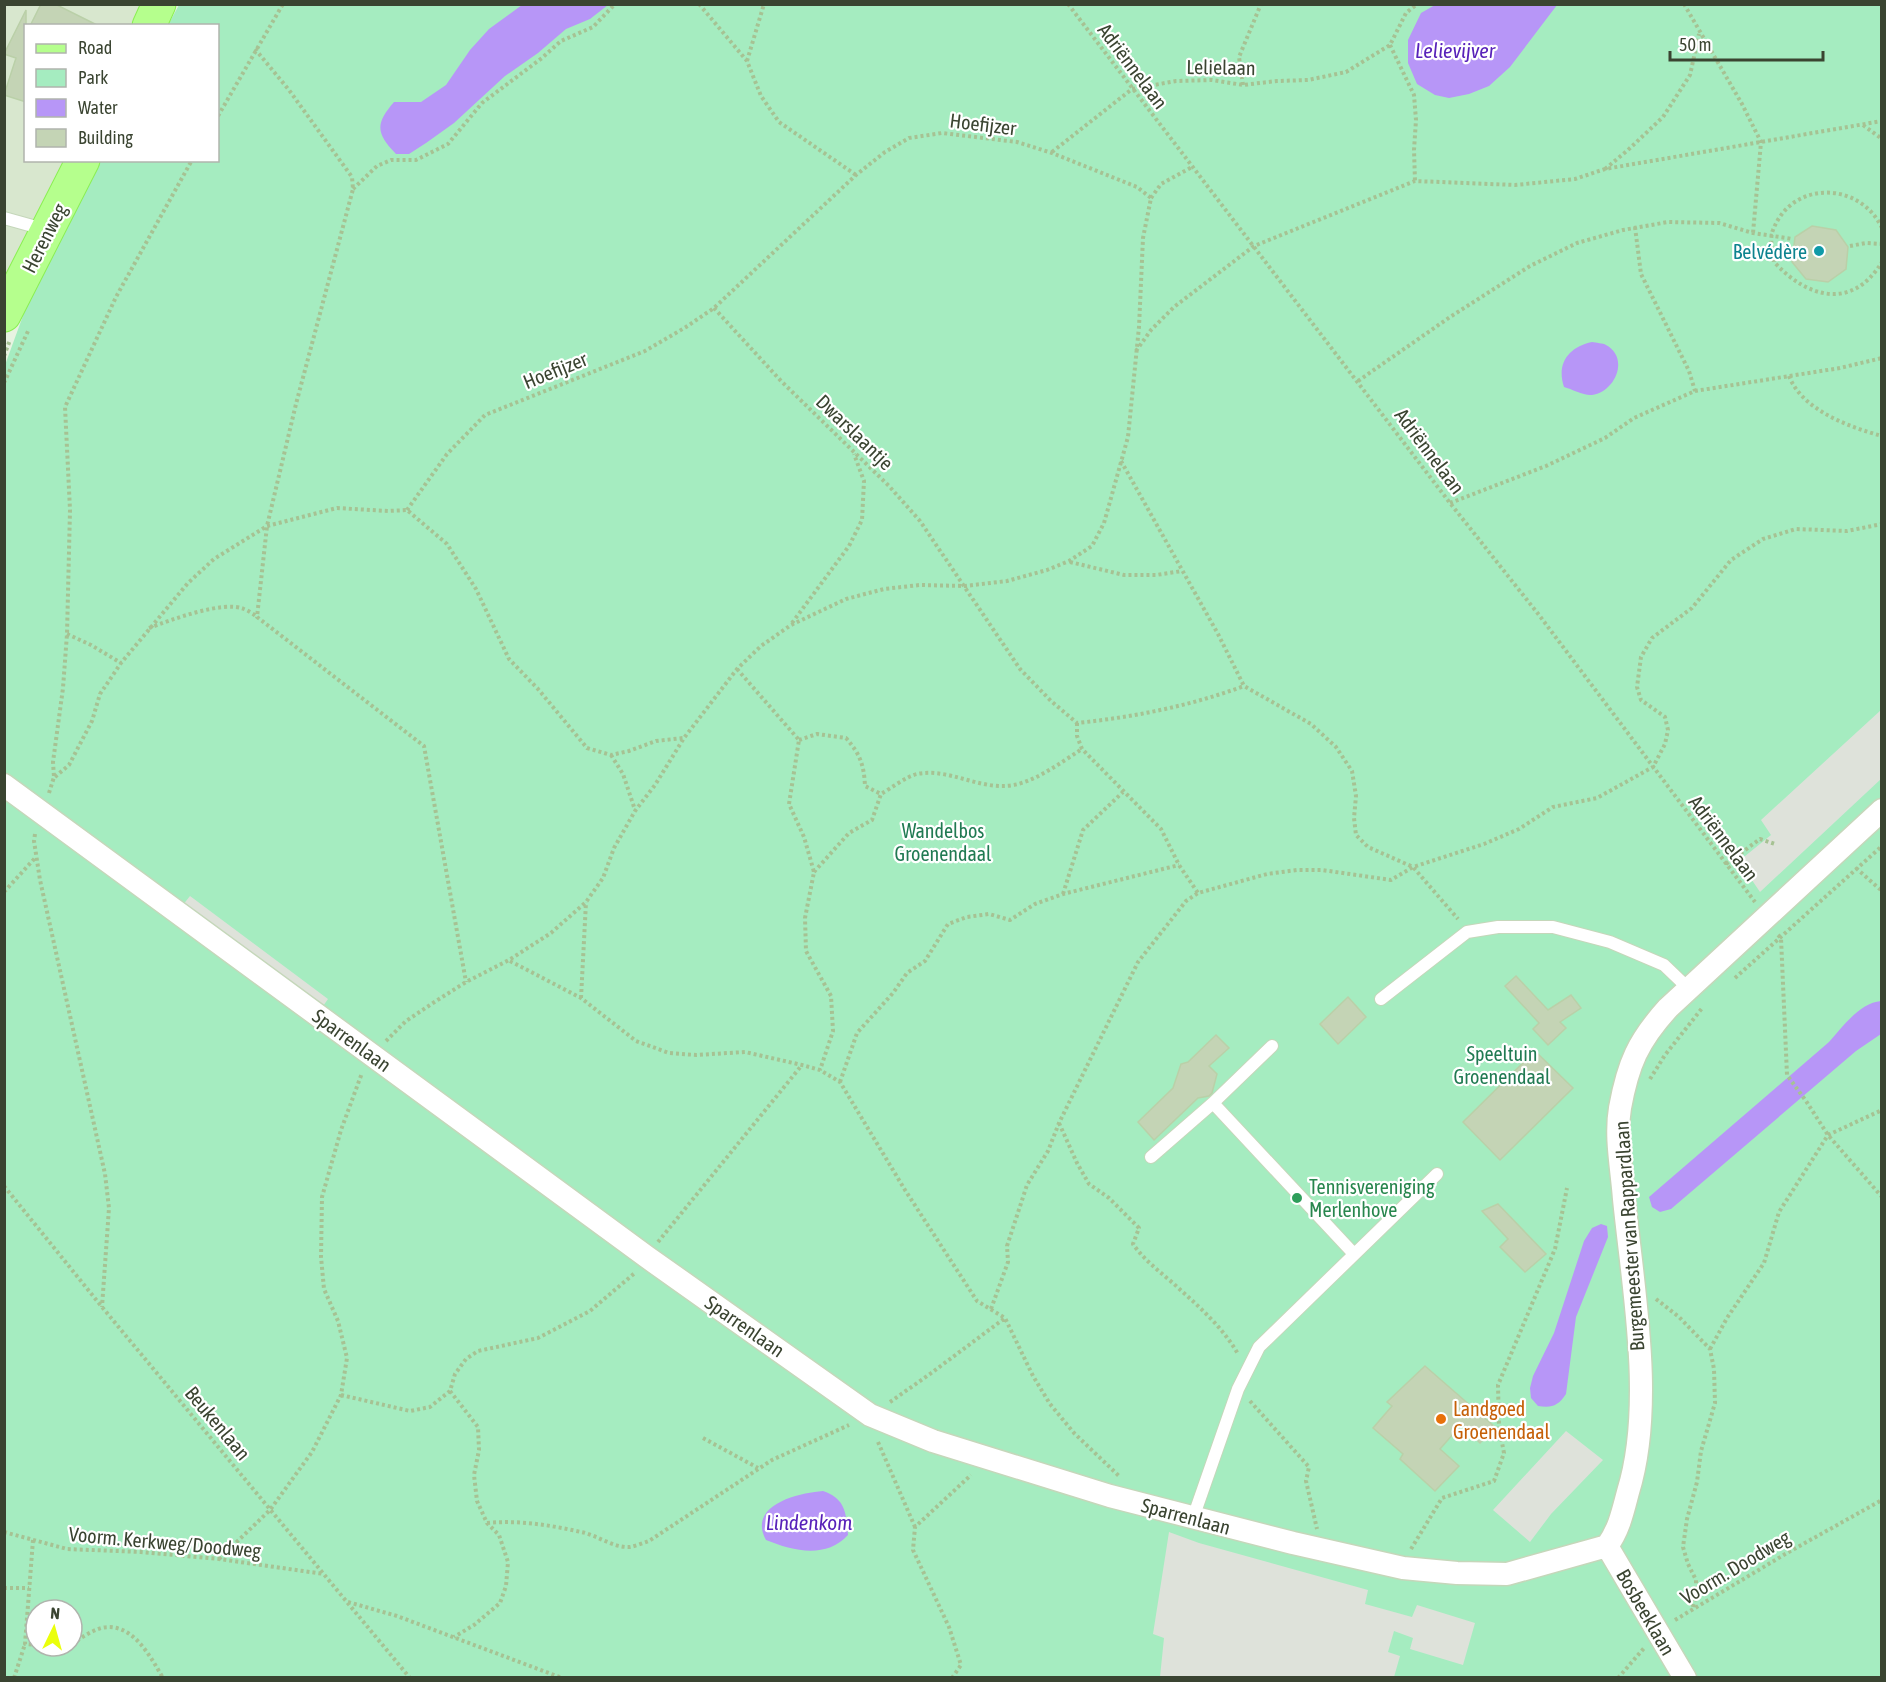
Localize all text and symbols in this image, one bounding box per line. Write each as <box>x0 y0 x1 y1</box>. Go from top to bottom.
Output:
street label: Adriënnelaan <box>1093 19 1173 113</box>
legend <box>24 24 219 162</box>
scale bar <box>1670 24 1823 62</box>
text: 50 m <box>1679 34 1711 55</box>
text: Road <box>78 37 112 58</box>
water label: Lelievijver <box>1415 38 1496 62</box>
street label: Lelielaan <box>1186 55 1256 79</box>
text: Park <box>78 67 108 88</box>
text: Water <box>78 97 118 118</box>
street label: Hoefijzer <box>948 109 1019 140</box>
text: Building <box>78 127 133 148</box>
street label: Herenweg <box>17 199 71 277</box>
place label: Belvédère <box>1733 240 1807 263</box>
marker: Belvédère <box>1812 244 1826 258</box>
street label: Hoefijzer <box>520 346 591 393</box>
street label: Dwarslaantje <box>812 390 898 474</box>
street label: Adriënnelaan <box>1390 404 1470 498</box>
street label: Adriënnelaan <box>1684 791 1764 885</box>
park label: Wandelbos Groenendaal <box>895 819 992 865</box>
street label: Sparrenlaan <box>308 1004 396 1076</box>
park label: Speeltuin Groenendaal <box>1454 1042 1551 1088</box>
street label: Burgemeester van Rappardlaan <box>1609 1120 1649 1352</box>
place label: Tennisvereniging Merlenhove <box>1309 1175 1435 1221</box>
marker: Tennisvereniging Merlenhove <box>1290 1191 1304 1205</box>
street label: Sparrenlaan <box>701 1290 789 1362</box>
street label: Beukenlaan <box>181 1382 255 1464</box>
place label: Landgoed Groenendaal <box>1453 1397 1551 1443</box>
marker: Landgoed Groenendaal <box>1434 1412 1448 1426</box>
street label: Sparrenlaan <box>1139 1493 1233 1539</box>
water label: Lindenkom <box>766 1510 852 1534</box>
street label: Voorm. Kerkweg/Doodweg <box>68 1522 262 1562</box>
street label: Voorm. Doodweg <box>1676 1525 1794 1609</box>
street label: Bosbeeklaan <box>1612 1565 1680 1659</box>
north arrow <box>24 1598 84 1658</box>
text: N <box>50 1604 61 1622</box>

